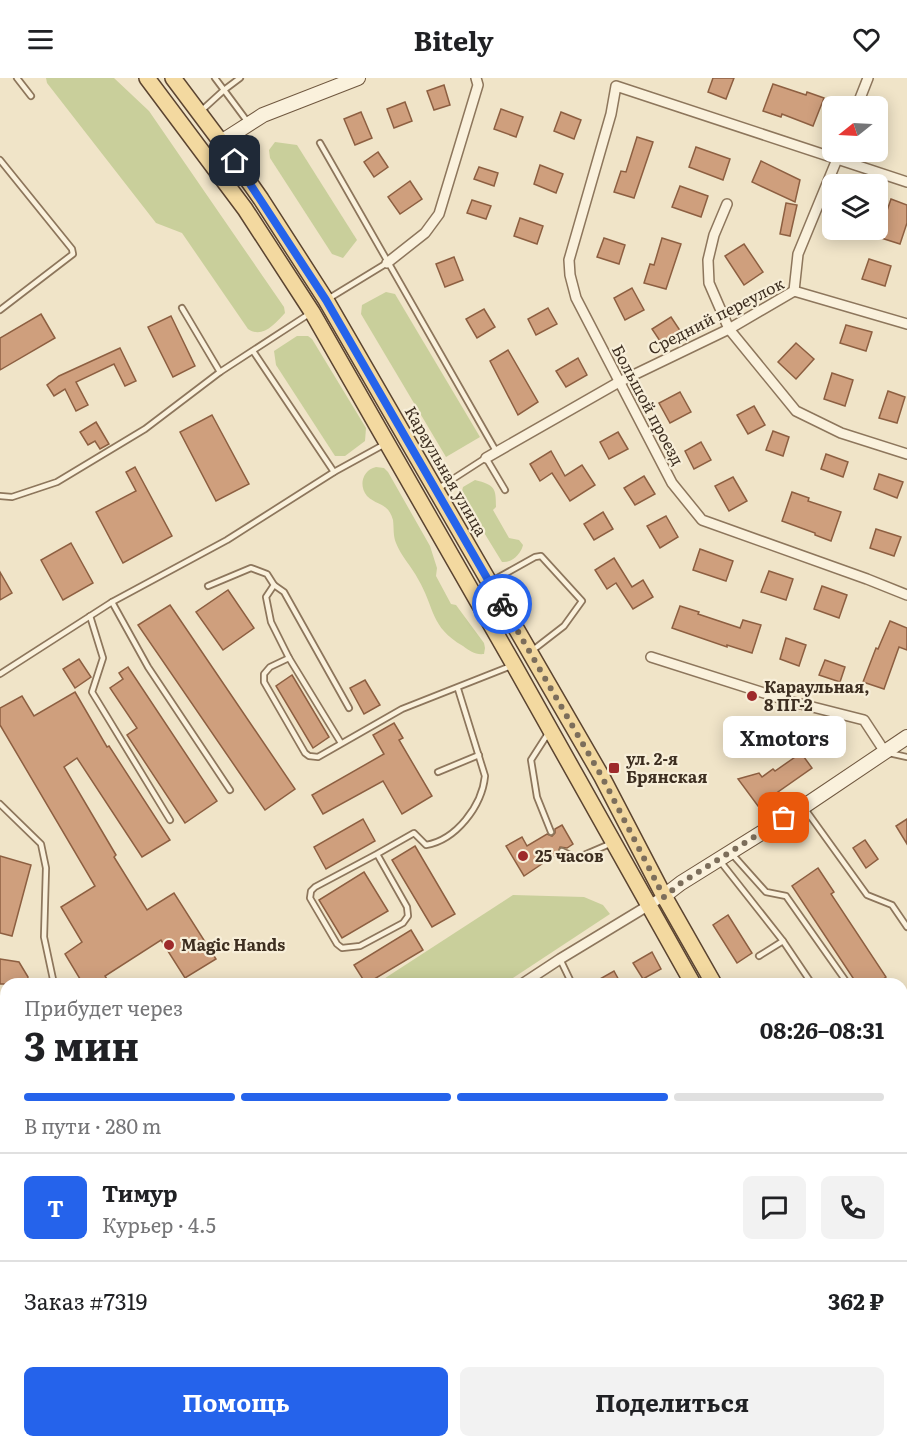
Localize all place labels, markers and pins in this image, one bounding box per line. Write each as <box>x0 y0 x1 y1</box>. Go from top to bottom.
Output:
pin <box>209 135 260 186</box>
place label: Караульная, 8 ПГ-2 <box>764 674 870 716</box>
marker: Караульная, 8 ПГ-2 <box>745 689 759 703</box>
callout: Xmotors <box>722 716 846 758</box>
place label: ул. 2-я Брянская <box>626 746 707 788</box>
marker: ул. 2-я Брянская <box>607 761 621 775</box>
pin <box>758 792 809 843</box>
place label: 25 часов <box>535 843 604 867</box>
marker: 25 часов <box>516 849 530 863</box>
place label: Magic Hands <box>181 932 285 956</box>
marker: Magic Hands <box>162 938 176 952</box>

